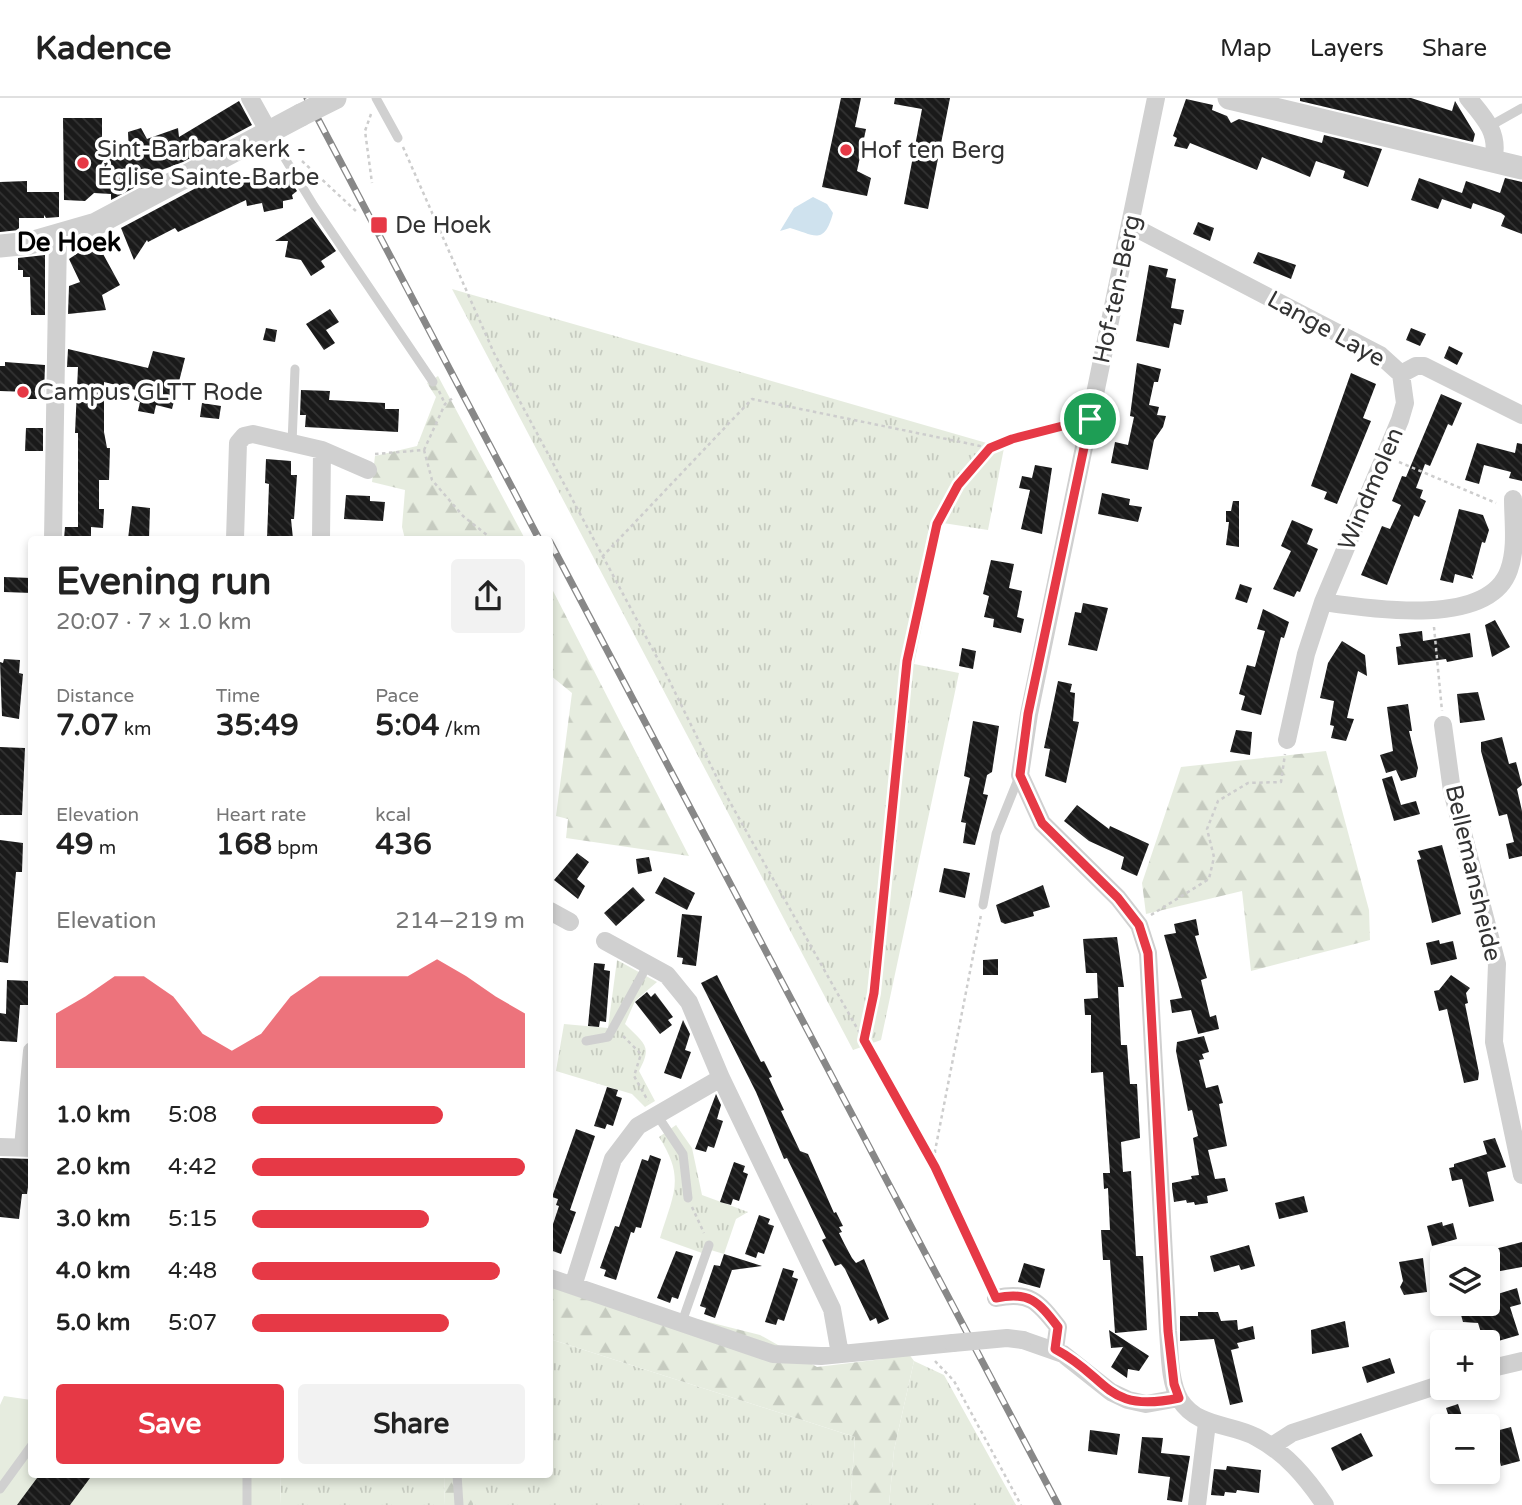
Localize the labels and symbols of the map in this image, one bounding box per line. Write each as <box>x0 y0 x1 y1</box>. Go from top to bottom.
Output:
place label: Sint-Barbarakerk - Église Sainte-Barbe <box>97 135 319 192</box>
place label: Hof ten Berg <box>860 136 1005 165</box>
marker: Hof ten Berg <box>838 142 854 158</box>
marker: Sint-Barbarakerk - Église Sainte-Barbe <box>75 155 91 171</box>
place label: De Hoek <box>395 211 491 240</box>
street label: Hof-ten-Berg <box>1087 212 1147 366</box>
marker: De Hoek <box>369 215 389 235</box>
district label: De Hoek <box>17 227 121 258</box>
street label: Lange Laye <box>1262 285 1390 373</box>
place label: Campus GLTT Rode <box>37 378 263 407</box>
marker: Campus GLTT Rode <box>15 384 31 400</box>
pin <box>1060 389 1120 449</box>
street label: Windmolen <box>1332 423 1410 555</box>
street label: Bellemansheide <box>1439 782 1507 964</box>

